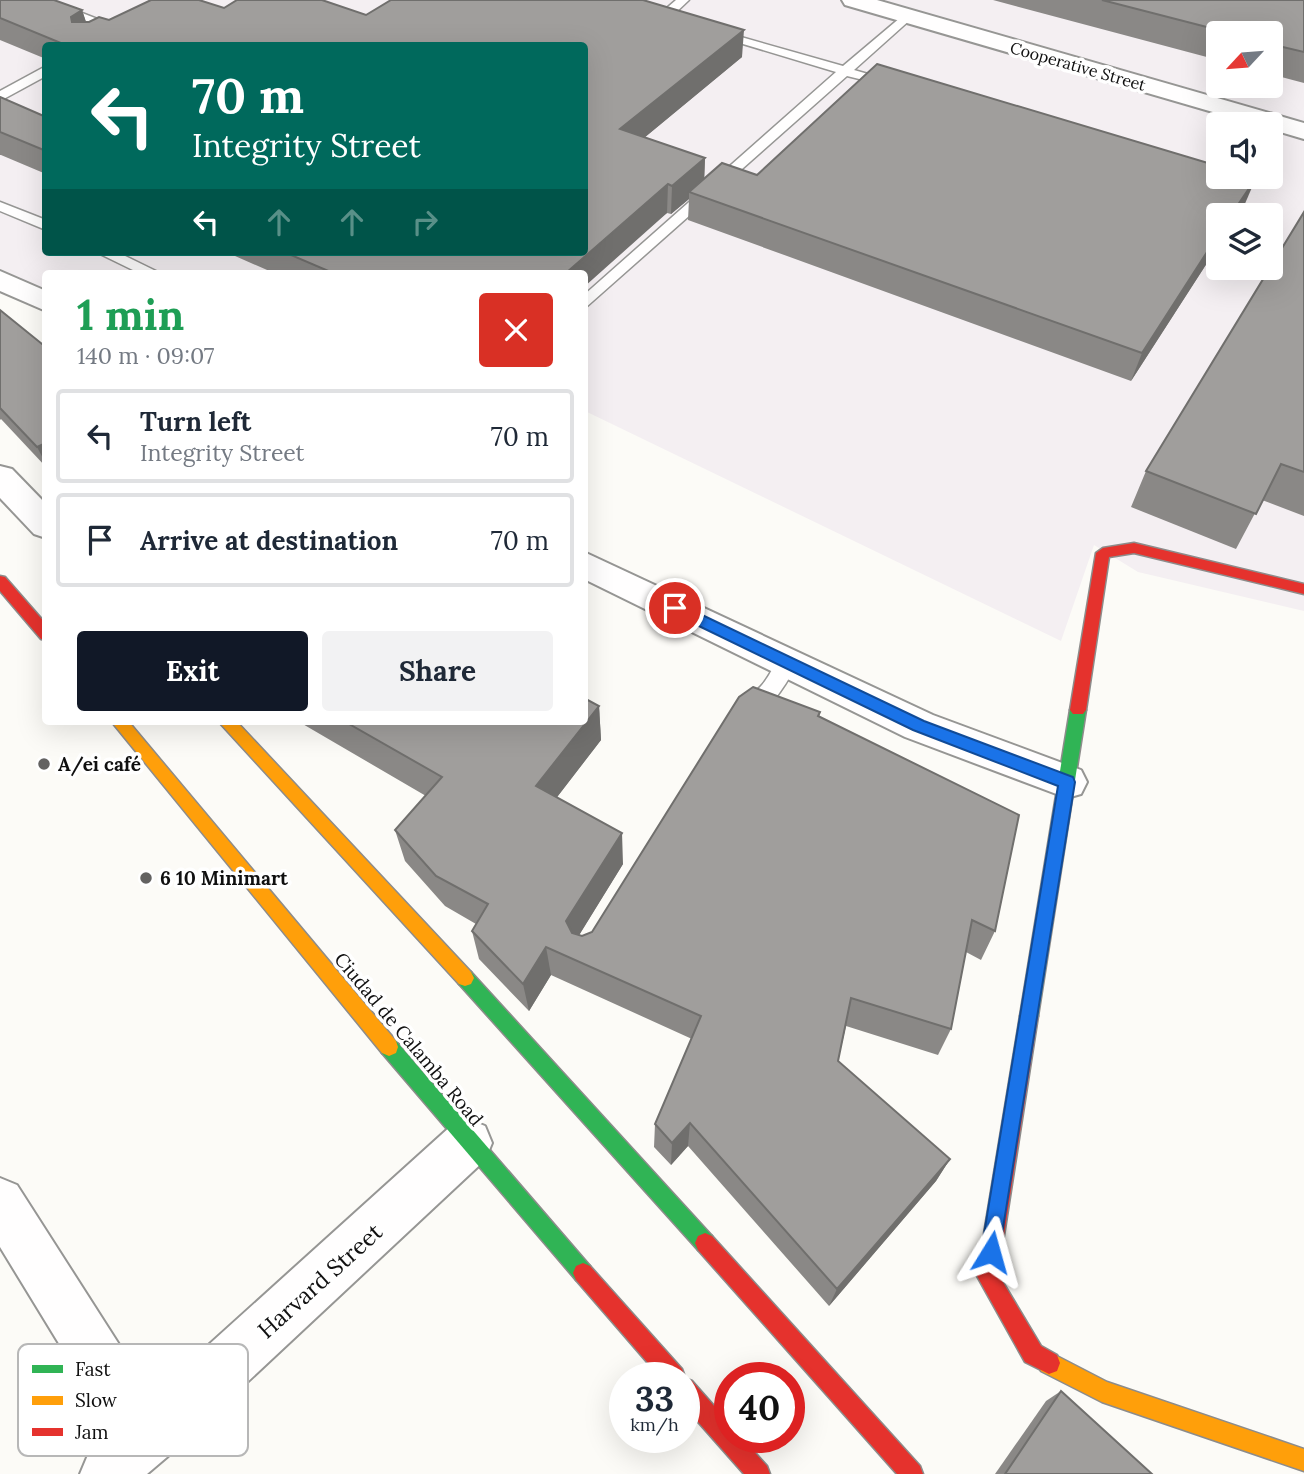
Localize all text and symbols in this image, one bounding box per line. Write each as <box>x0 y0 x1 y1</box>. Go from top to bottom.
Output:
north arrow <box>1206 21 1283 98</box>
map controls <box>1206 21 1283 280</box>
street label: Cooperative Street <box>1008 37 1149 95</box>
text: 70 m <box>192 64 304 126</box>
icon: left <box>77 70 168 161</box>
button: sound <box>1206 112 1283 189</box>
text: Integrity Street <box>192 125 421 166</box>
icon: left <box>187 203 225 241</box>
icon: ahead <box>260 203 298 241</box>
icon: ahead <box>333 203 371 241</box>
icon: right <box>406 203 444 241</box>
button: layers <box>1206 203 1283 280</box>
text: 1 min <box>77 288 184 342</box>
button: close <box>479 293 553 367</box>
text: 140 m · 09:07 <box>77 341 214 370</box>
text: Turn left <box>140 405 251 438</box>
icon: left <box>81 417 119 455</box>
text: 70 m <box>491 420 549 453</box>
text: Integrity Street <box>140 438 305 467</box>
icon: arrive <box>81 521 119 559</box>
text: Arrive at destination <box>140 524 398 557</box>
text: 70 m <box>491 524 549 557</box>
pin <box>645 578 705 638</box>
icon: arrive <box>656 589 694 627</box>
button: Exit <box>77 631 308 711</box>
button: Share <box>322 631 553 711</box>
place label: A/ei café <box>58 752 141 777</box>
marker: A/ei café <box>36 756 52 772</box>
place label: 6 10 Minimart <box>160 866 289 890</box>
marker: 6 10 Minimart <box>138 870 154 886</box>
street label: Ciudad de Calamba Road <box>329 947 489 1131</box>
position arrow <box>954 1215 1028 1289</box>
street label: Harvard Street <box>251 1217 388 1344</box>
legend <box>18 1344 248 1456</box>
text: Fast <box>75 1357 111 1381</box>
speed limit sign: 40 <box>714 1362 805 1453</box>
text: 33 <box>635 1376 674 1421</box>
text: Slow <box>75 1388 118 1412</box>
text: km/h <box>630 1413 679 1436</box>
text: Jam <box>74 1420 109 1444</box>

